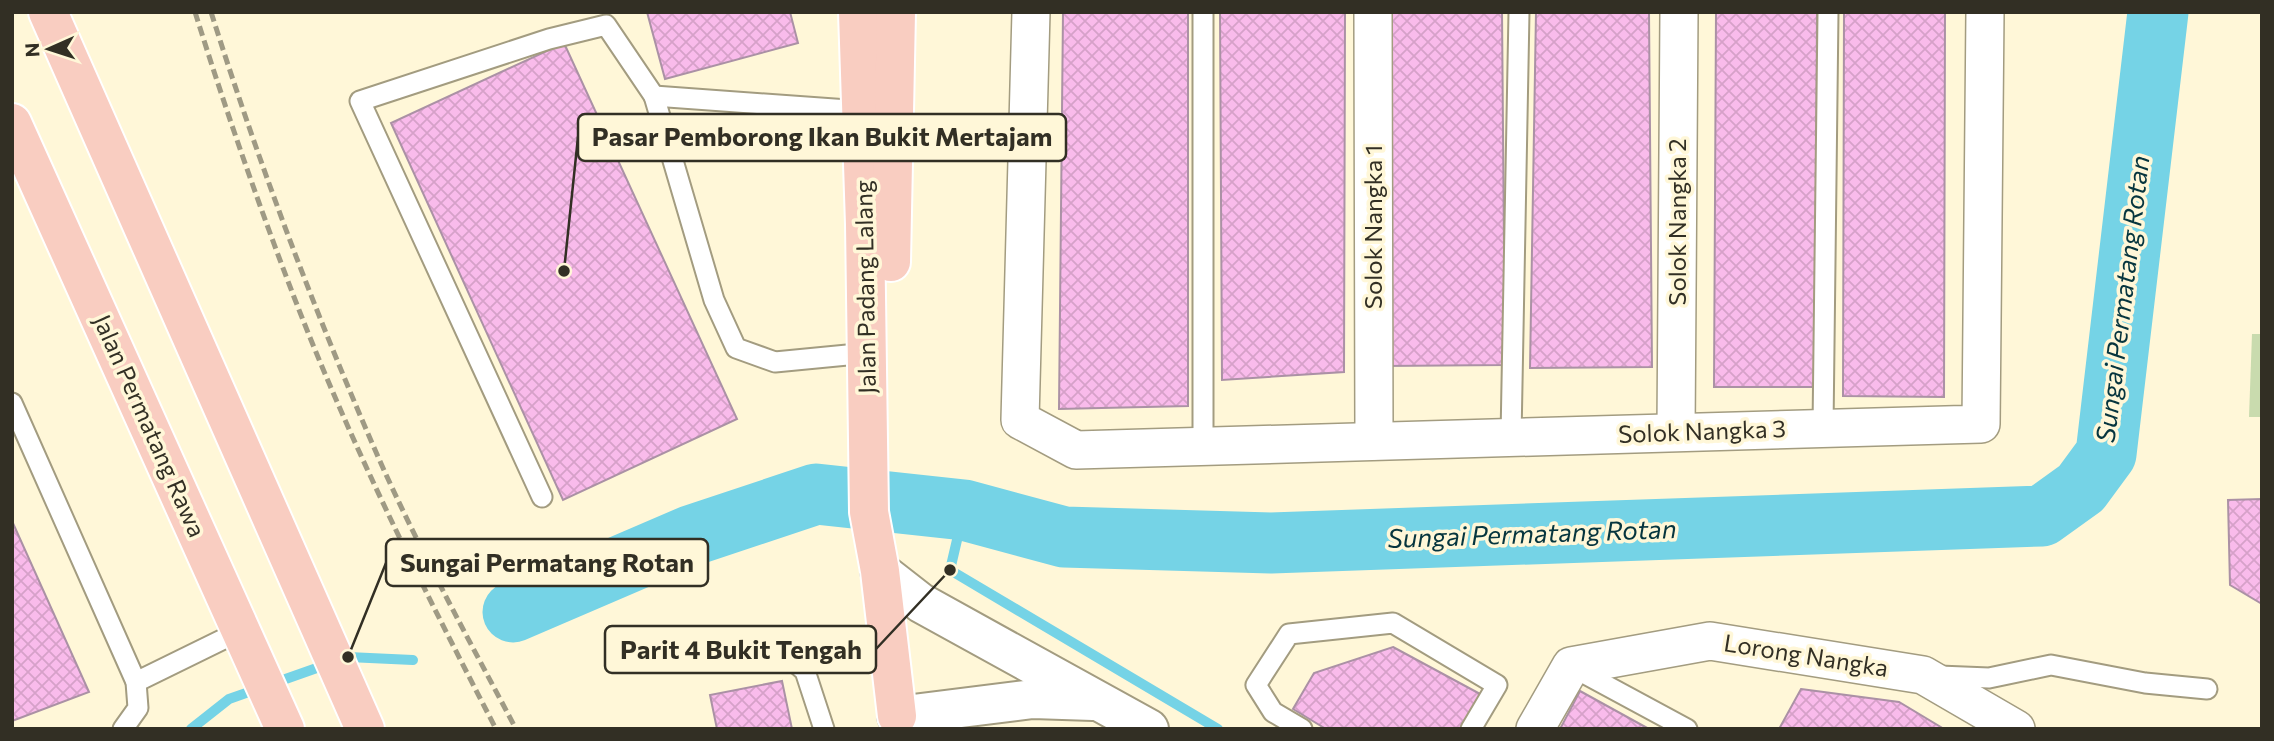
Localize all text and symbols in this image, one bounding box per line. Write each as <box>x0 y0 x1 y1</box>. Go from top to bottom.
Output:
north arrow <box>14 14 84 84</box>
text: N <box>20 42 43 58</box>
callout: Pasar Pemborong Ikan Bukit Mertajam <box>578 114 1066 161</box>
text: Pasar Pemborong Ikan Bukit Mertajam <box>592 120 1052 151</box>
street label: Solok Nangka 2 <box>1662 138 1691 306</box>
street label: Solok Nangka 1 <box>1358 145 1387 309</box>
water label: Sungai Permatang Rotan <box>2089 153 2155 444</box>
street label: Jalan Padang Lalang <box>848 180 881 394</box>
street label: Jalan Permatang Rawa <box>88 310 213 541</box>
street label: Solok Nangka 3 <box>1618 413 1786 448</box>
water label: Sungai Permatang Rotan <box>1387 512 1677 553</box>
callout: Sungai Permatang Rotan <box>386 539 708 586</box>
text: Sungai Permatang Rotan <box>400 546 694 577</box>
callout: Parit 4 Bukit Tengah <box>605 626 876 673</box>
street label: Lorong Nangka <box>1722 627 1890 682</box>
text: Parit 4 Bukit Tengah <box>620 633 862 664</box>

